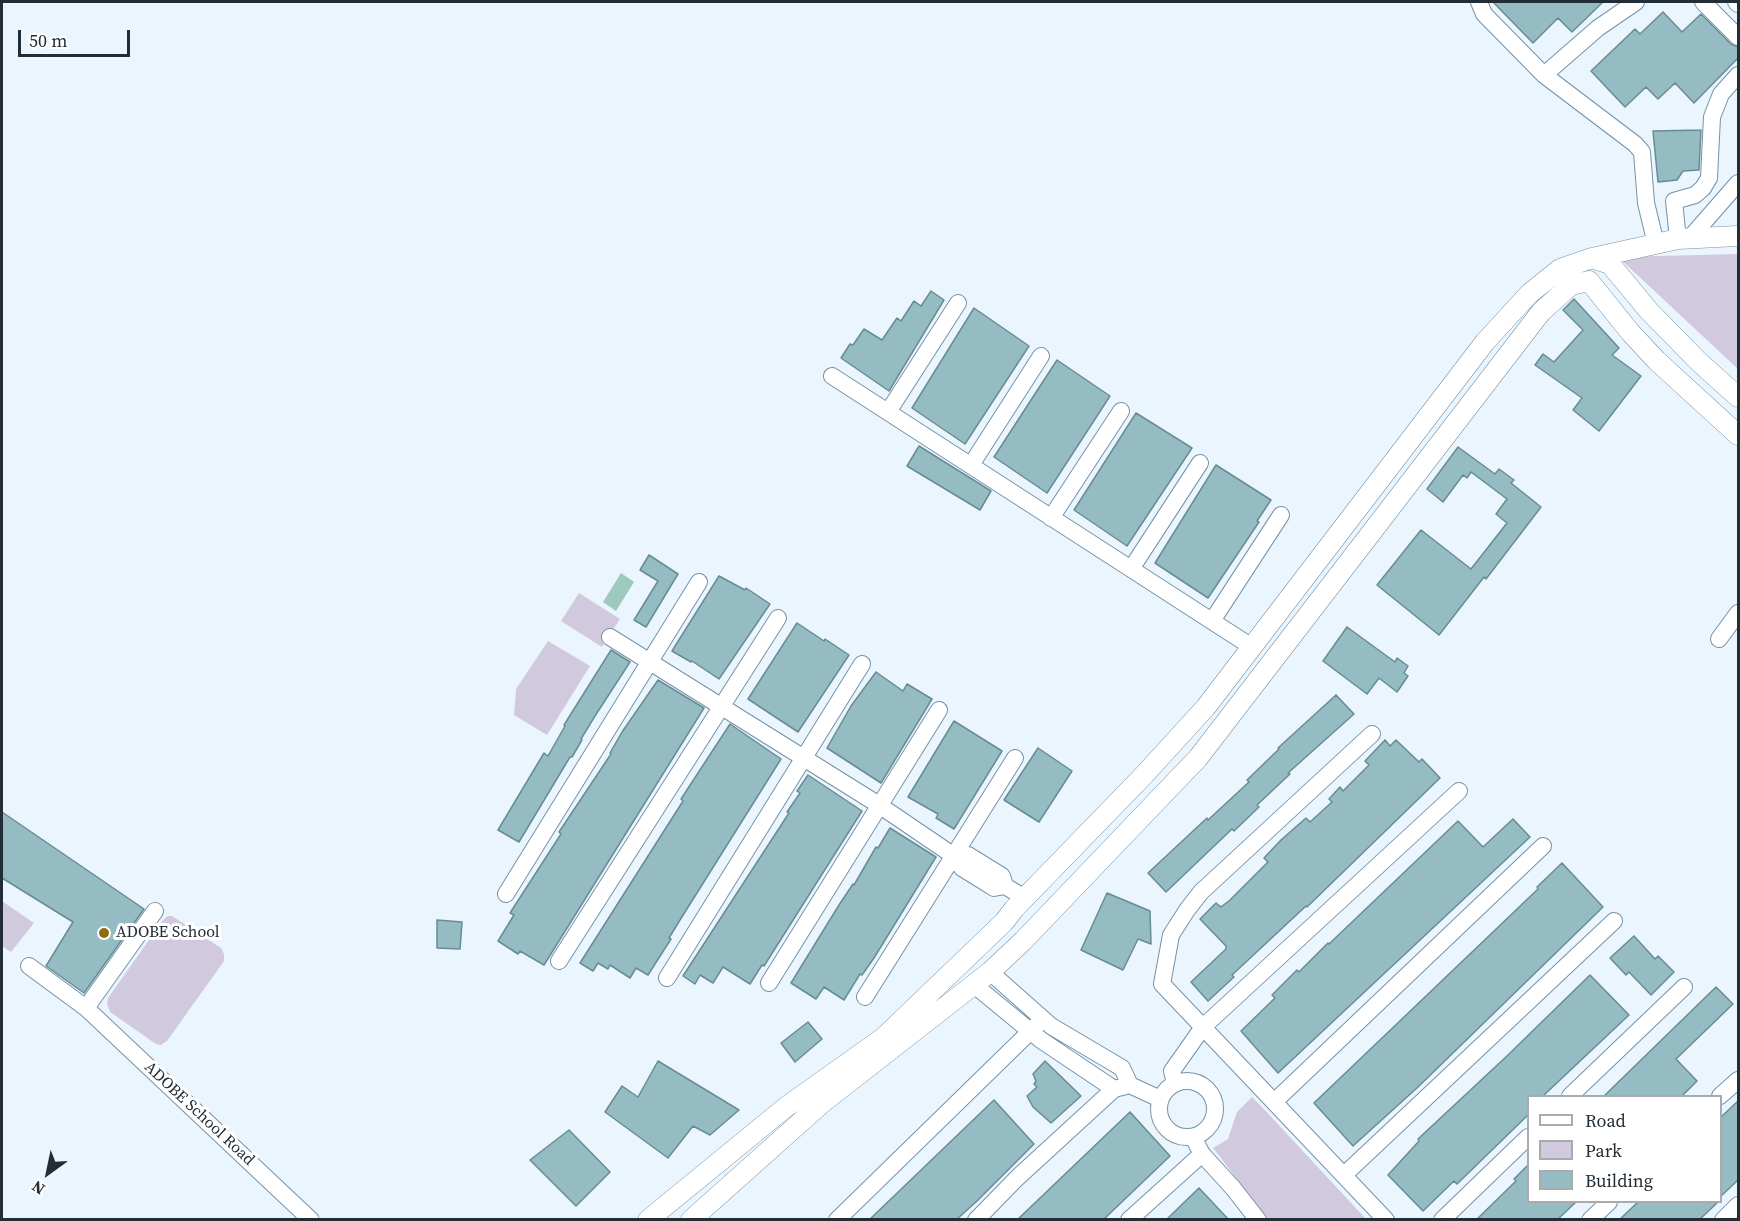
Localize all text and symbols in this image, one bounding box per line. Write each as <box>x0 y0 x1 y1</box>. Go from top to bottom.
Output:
scale bar <box>21 18 134 56</box>
text: 50 m <box>29 28 67 53</box>
place label: ADOBE School <box>116 923 220 943</box>
marker: ADOBE School <box>97 926 111 940</box>
street label: ADOBE School Road <box>140 1058 258 1170</box>
legend <box>1527 1095 1722 1203</box>
text: Road <box>1585 1108 1626 1133</box>
text: Park <box>1585 1138 1622 1163</box>
north arrow <box>18 1143 78 1203</box>
text: Building <box>1585 1168 1653 1193</box>
text: N <box>27 1176 49 1200</box>

